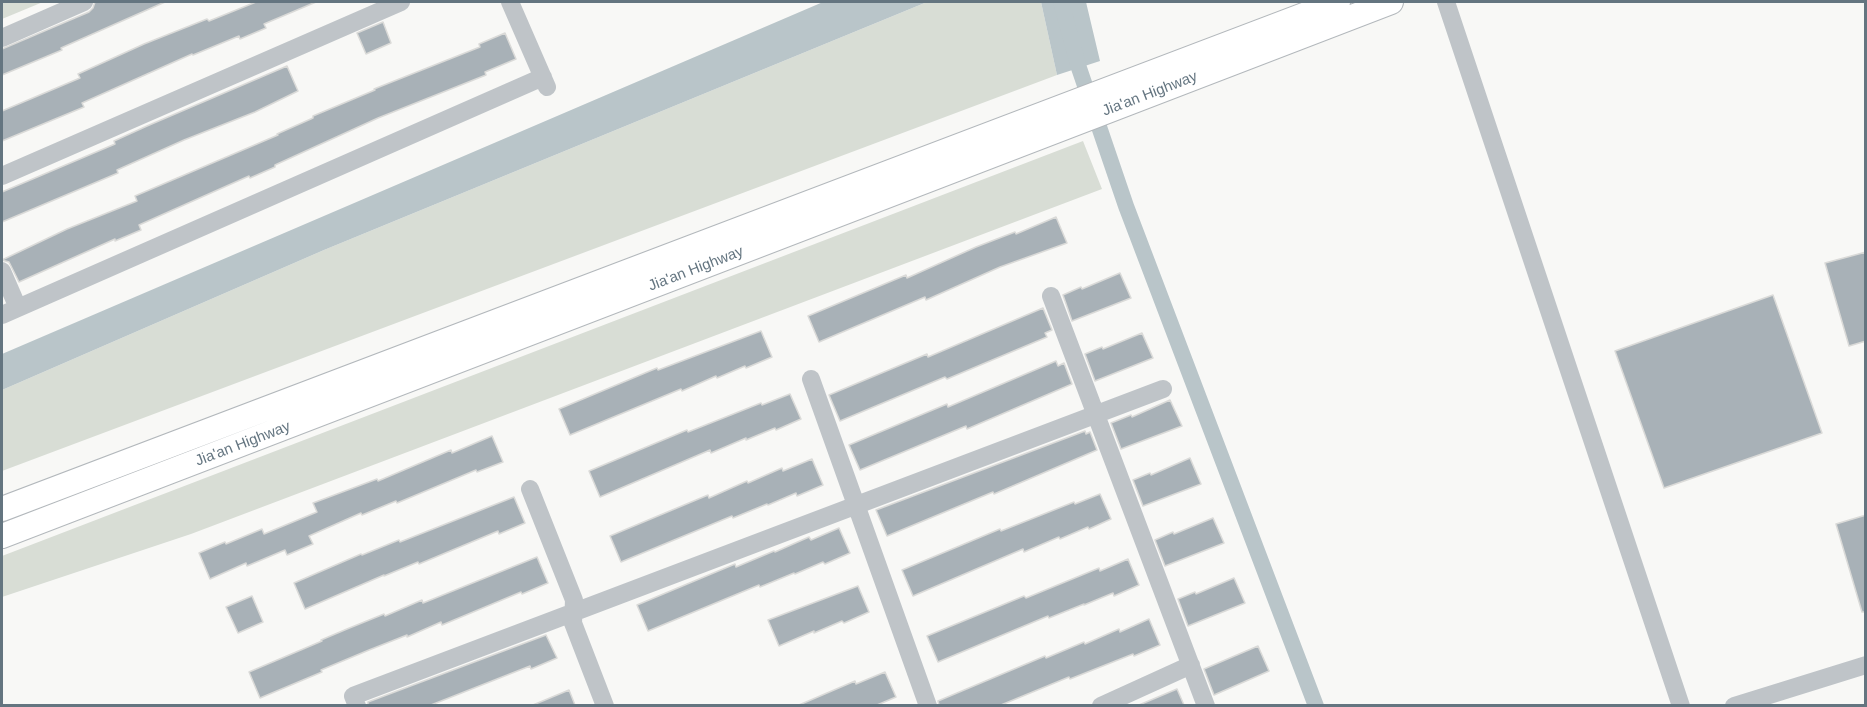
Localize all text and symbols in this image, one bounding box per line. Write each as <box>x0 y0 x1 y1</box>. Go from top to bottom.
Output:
street label: Jia'an Highway <box>1100 68 1200 120</box>
street label: Jia'an Highway <box>646 243 746 295</box>
street label: Jia'an Highway <box>193 418 293 470</box>

